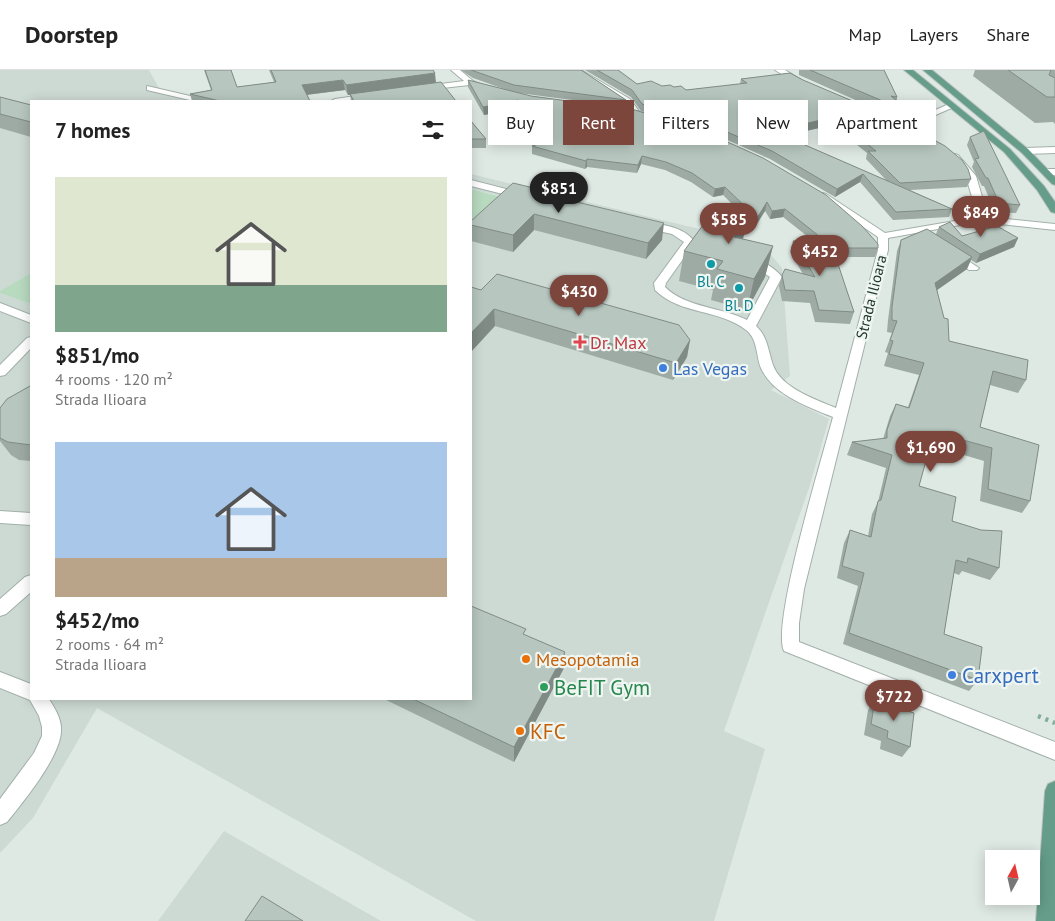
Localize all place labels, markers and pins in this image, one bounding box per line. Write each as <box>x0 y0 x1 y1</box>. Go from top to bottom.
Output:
pin: $851 <box>529 172 589 214</box>
pin: $849 <box>951 196 1011 238</box>
pin: $585 <box>699 202 759 245</box>
pin: $452 <box>790 234 850 277</box>
marker: Bl. C <box>705 258 717 270</box>
place label: Bl. C <box>697 272 725 291</box>
pin: $430 <box>549 274 609 317</box>
marker: Bl. D <box>733 282 745 294</box>
place label: Bl. D <box>725 296 754 315</box>
place label: Dr. Max <box>590 331 647 354</box>
marker: Dr. Max <box>574 336 586 348</box>
place label: Las Vegas <box>673 357 747 380</box>
marker: Las Vegas <box>657 362 669 374</box>
pin: $1,690 <box>890 430 972 473</box>
place label: Mesopotamia <box>536 648 639 671</box>
marker: Mesopotamia <box>520 653 532 665</box>
place label: Carxpert <box>962 662 1039 689</box>
marker: Carxpert <box>946 669 958 681</box>
place label: BeFIT Gym <box>554 674 650 701</box>
pin: $722 <box>864 680 924 722</box>
marker: BeFIT Gym <box>538 681 550 693</box>
place label: KFC <box>530 718 566 745</box>
marker: KFC <box>514 725 526 737</box>

